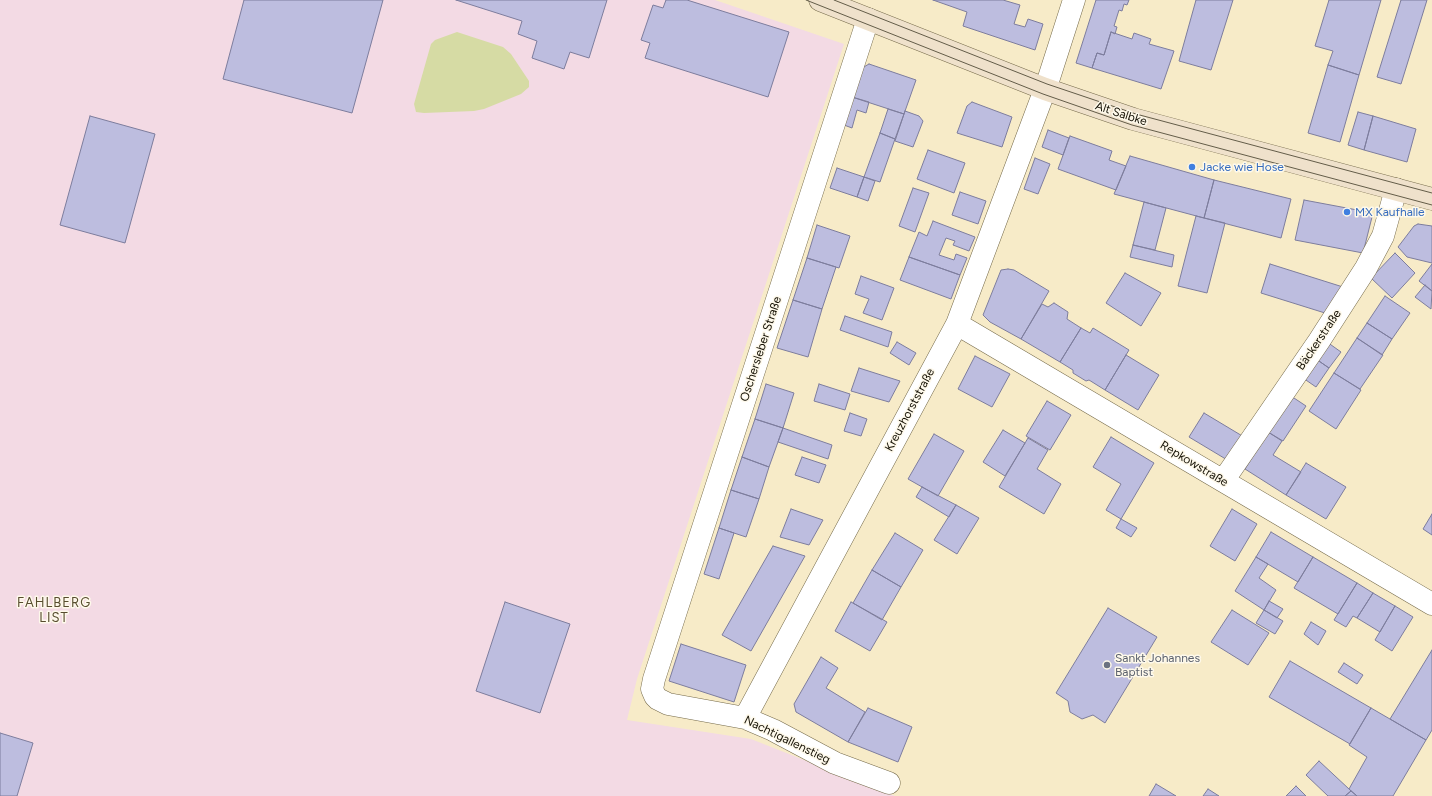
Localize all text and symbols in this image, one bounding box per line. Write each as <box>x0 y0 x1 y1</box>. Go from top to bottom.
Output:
street label: Alt Salbke <box>1093 99 1149 129</box>
place label: Jacke wie Hose <box>1200 160 1284 174</box>
marker: Jacke wie Hose <box>1187 162 1197 172</box>
place label: MX Kaufhalle <box>1355 205 1425 219</box>
marker: MX Kaufhalle <box>1342 207 1352 217</box>
street label: Oschersleber Straße <box>737 295 785 403</box>
street label: Bäckerstraße <box>1294 307 1344 373</box>
street label: Kreuzhorststraße <box>882 366 938 454</box>
street label: Repkowstraße <box>1157 438 1231 490</box>
district label: FAHLBERG LIST <box>17 595 91 626</box>
place label: Sankt Johannes Baptist <box>1115 651 1200 679</box>
marker: Sankt Johannes Baptist <box>1102 660 1112 670</box>
street label: Nachtigallenstieg <box>742 713 832 767</box>

